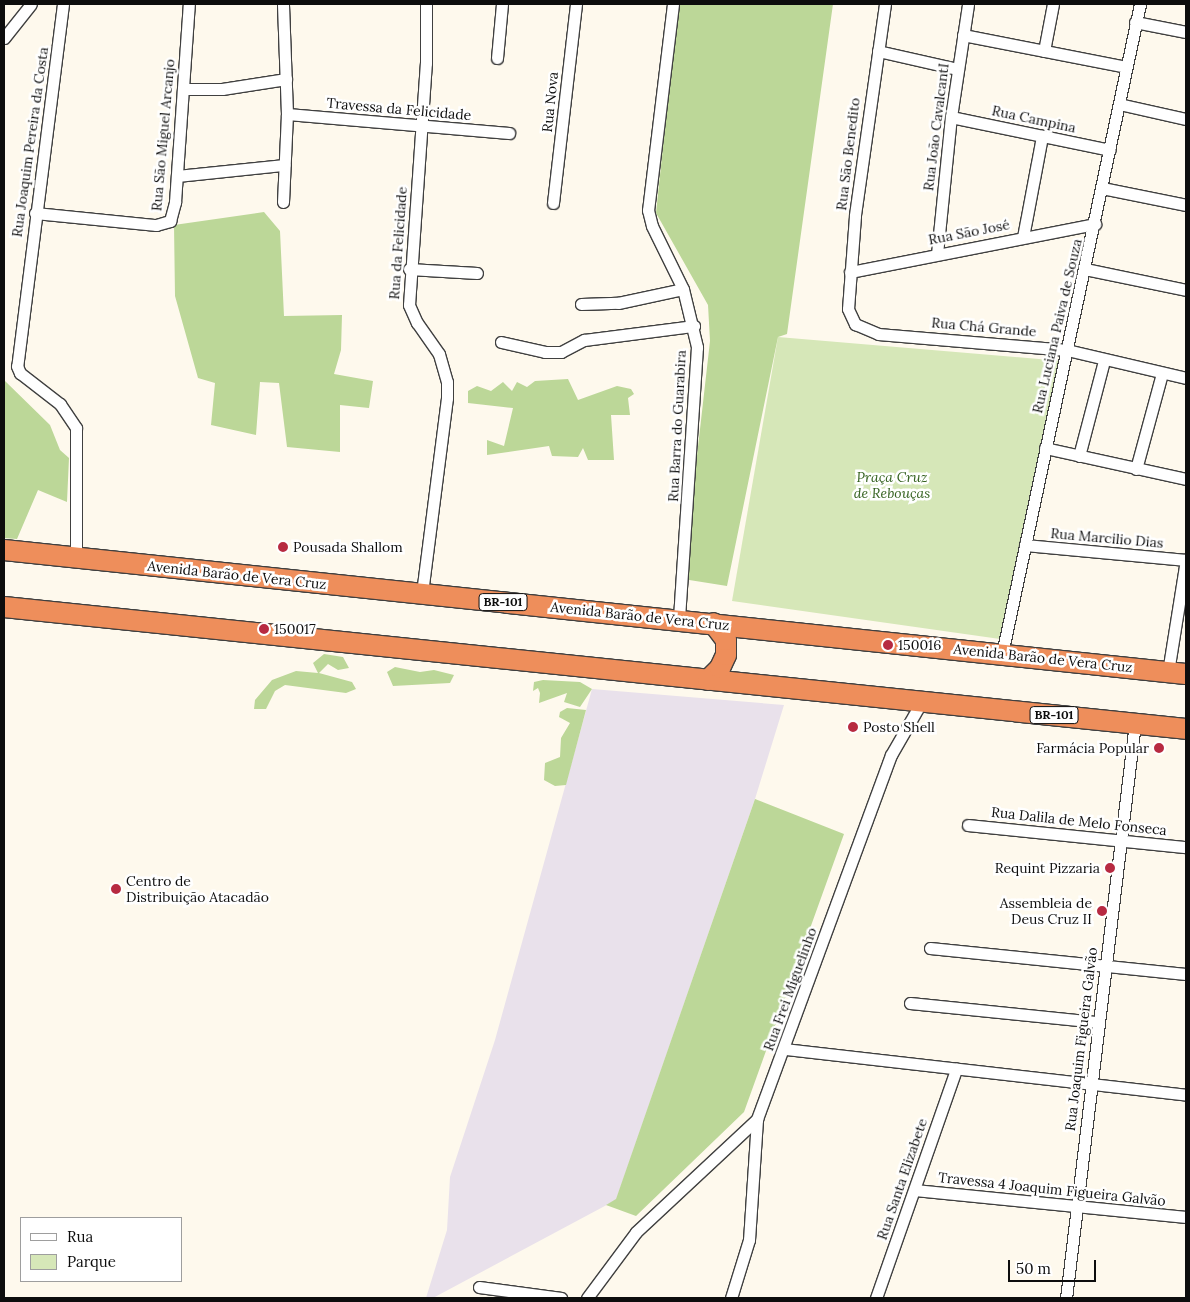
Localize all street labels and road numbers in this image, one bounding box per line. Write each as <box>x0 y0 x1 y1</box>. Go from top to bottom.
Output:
street label: Rua Joaquim Pereira da Costa <box>8 46 52 238</box>
street label: Rua São Miguel Arcanjo <box>148 58 178 212</box>
street label: Rua João CavalcantI <box>920 62 952 192</box>
street label: Rua Nova <box>538 71 562 133</box>
street label: Travessa da Felicidade <box>326 94 472 124</box>
street label: Rua São Benedito <box>833 97 863 211</box>
street label: Rua Campina <box>990 102 1078 136</box>
street label: Rua da Felicidade <box>386 186 410 300</box>
street label: Rua São José <box>927 216 1011 248</box>
street label: Rua Luciana Paiva de Souza <box>1029 237 1085 415</box>
street label: Rua Chá Grande <box>931 314 1037 340</box>
street label: Rua Barra do Guarabira <box>665 350 689 502</box>
street label: Rua Marcilio Dias <box>1050 525 1164 551</box>
street label: Avenida Barão de Vera Cruz <box>147 557 327 593</box>
road number: BR-101 <box>478 592 528 612</box>
street label: Avenida Barão de Vera Cruz <box>550 598 730 634</box>
street label: Avenida Barão de Vera Cruz <box>953 640 1133 676</box>
road number: BR-101 <box>1029 706 1079 724</box>
street label: Rua Dalila de Melo Fonseca <box>990 803 1168 839</box>
street label: Rua Frei Miguelinho <box>760 925 820 1053</box>
street label: Rua Joaquim Figueira Galvão <box>1061 946 1101 1132</box>
street label: Rua Santa Elizabete <box>873 1116 931 1242</box>
street label: Travessa 4 Joaquim Figueira Galvão <box>937 1169 1167 1209</box>

